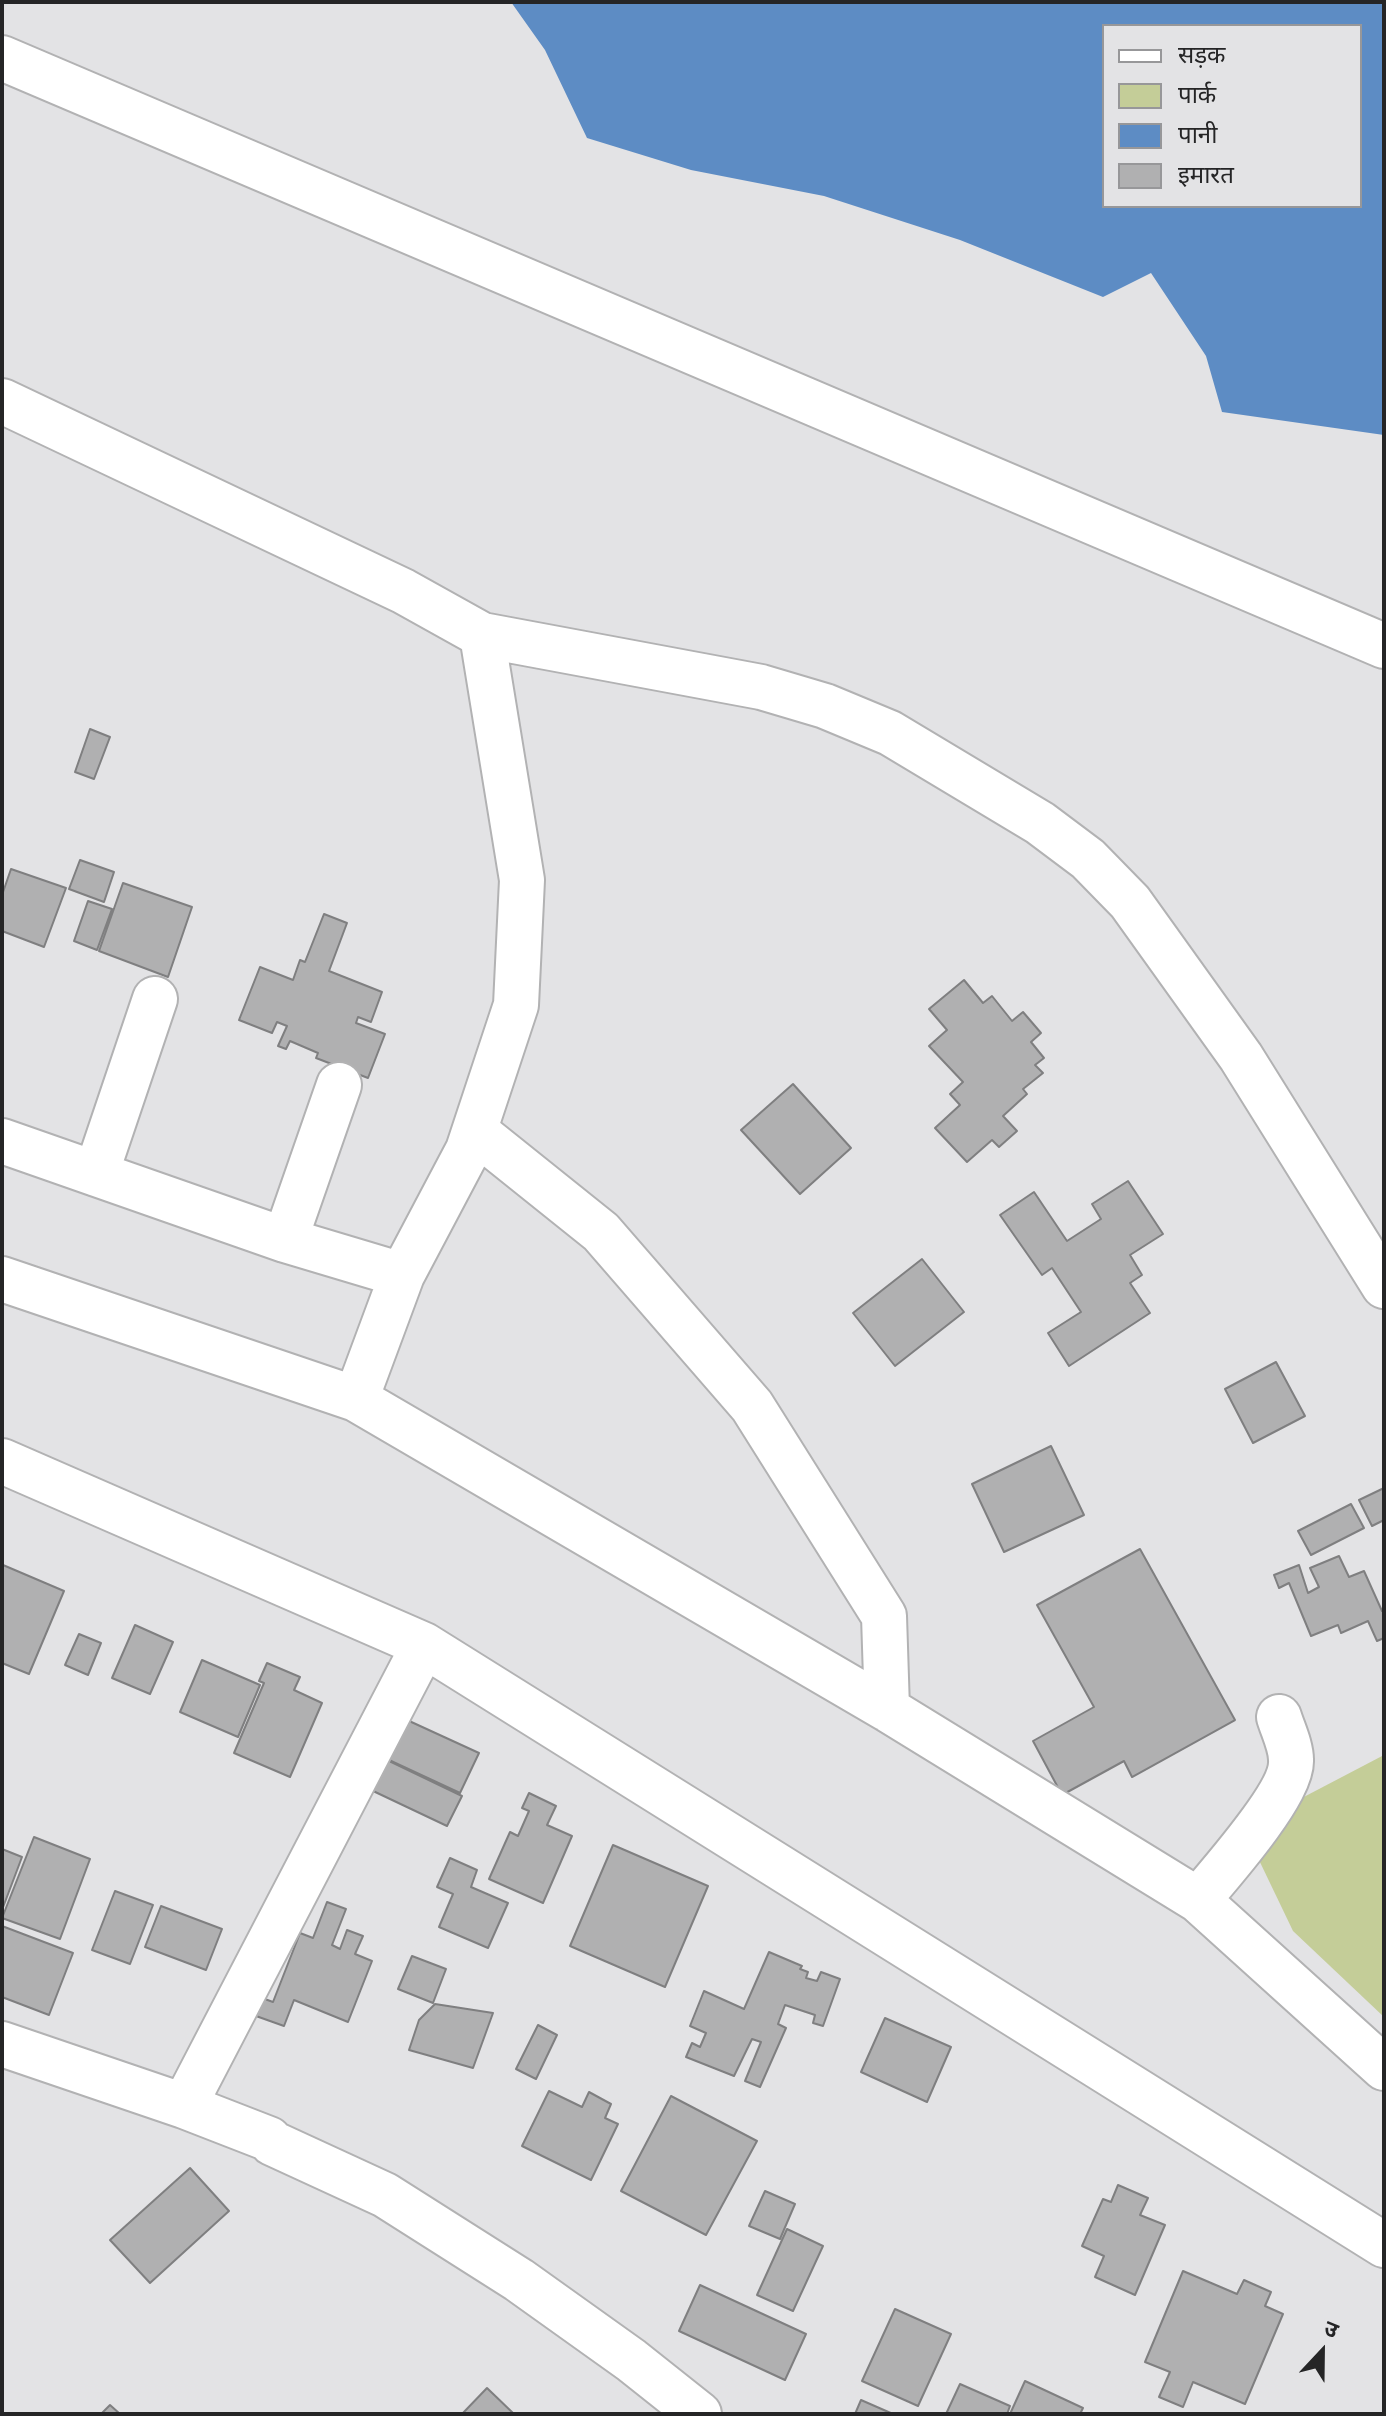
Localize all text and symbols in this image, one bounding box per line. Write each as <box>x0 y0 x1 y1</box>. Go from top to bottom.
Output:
legend <box>1102 24 1362 208</box>
text: सड़क <box>1178 39 1226 70</box>
text: पार्क <box>1178 79 1216 110</box>
text: पानी <box>1178 119 1217 150</box>
text: इमारत <box>1178 159 1234 190</box>
north arrow <box>1282 2312 1362 2392</box>
text: उ <box>1320 2313 1343 2345</box>

